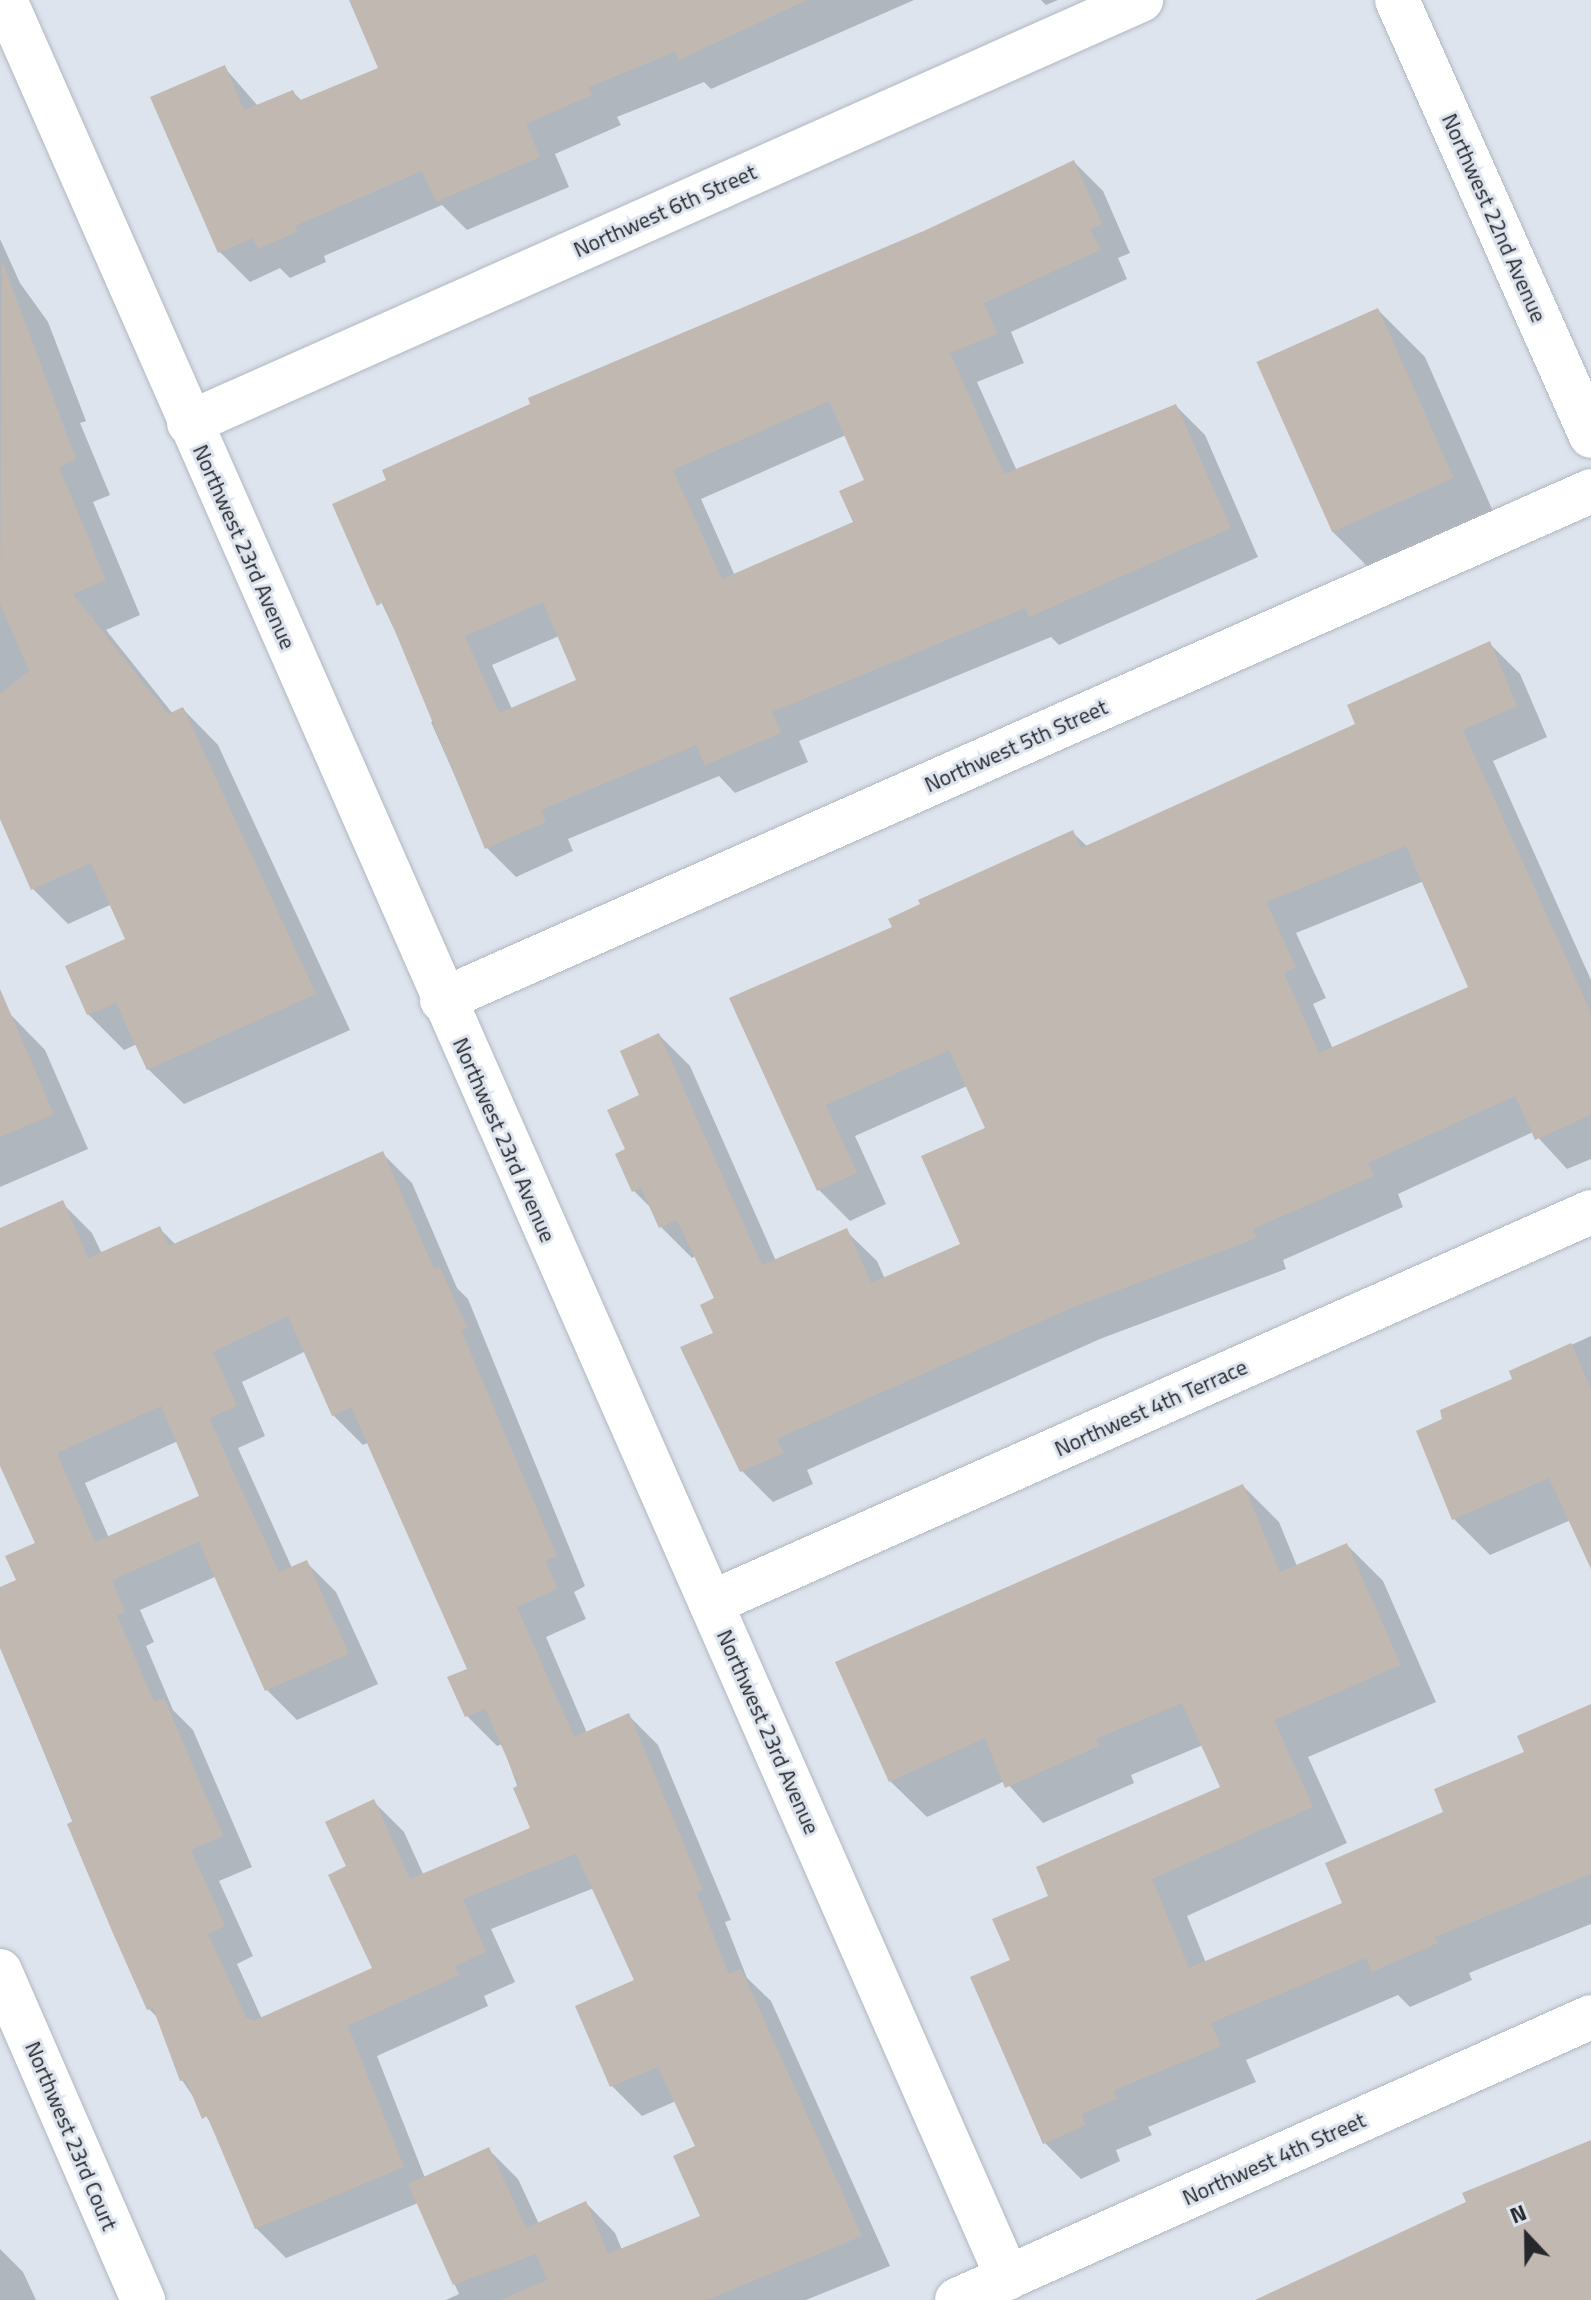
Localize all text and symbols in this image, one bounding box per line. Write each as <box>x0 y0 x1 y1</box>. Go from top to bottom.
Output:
street label: Northwest 22nd Avenue <box>1436 110 1552 326</box>
street label: Northwest 6th Street <box>569 159 761 263</box>
street label: Northwest 23rd Avenue <box>187 441 301 653</box>
street label: Northwest 5th Street <box>920 694 1112 798</box>
street label: Northwest 23rd Avenue <box>447 1034 561 1246</box>
street label: Northwest 4th Terrace <box>1051 1354 1251 1462</box>
street label: Northwest 23rd Avenue <box>711 1626 825 1838</box>
street label: Northwest 23rd Court <box>19 2038 123 2234</box>
street label: Northwest 4th Street <box>1178 2107 1370 2211</box>
text: N <box>1505 2195 1531 2232</box>
north arrow <box>1487 2196 1567 2276</box>

